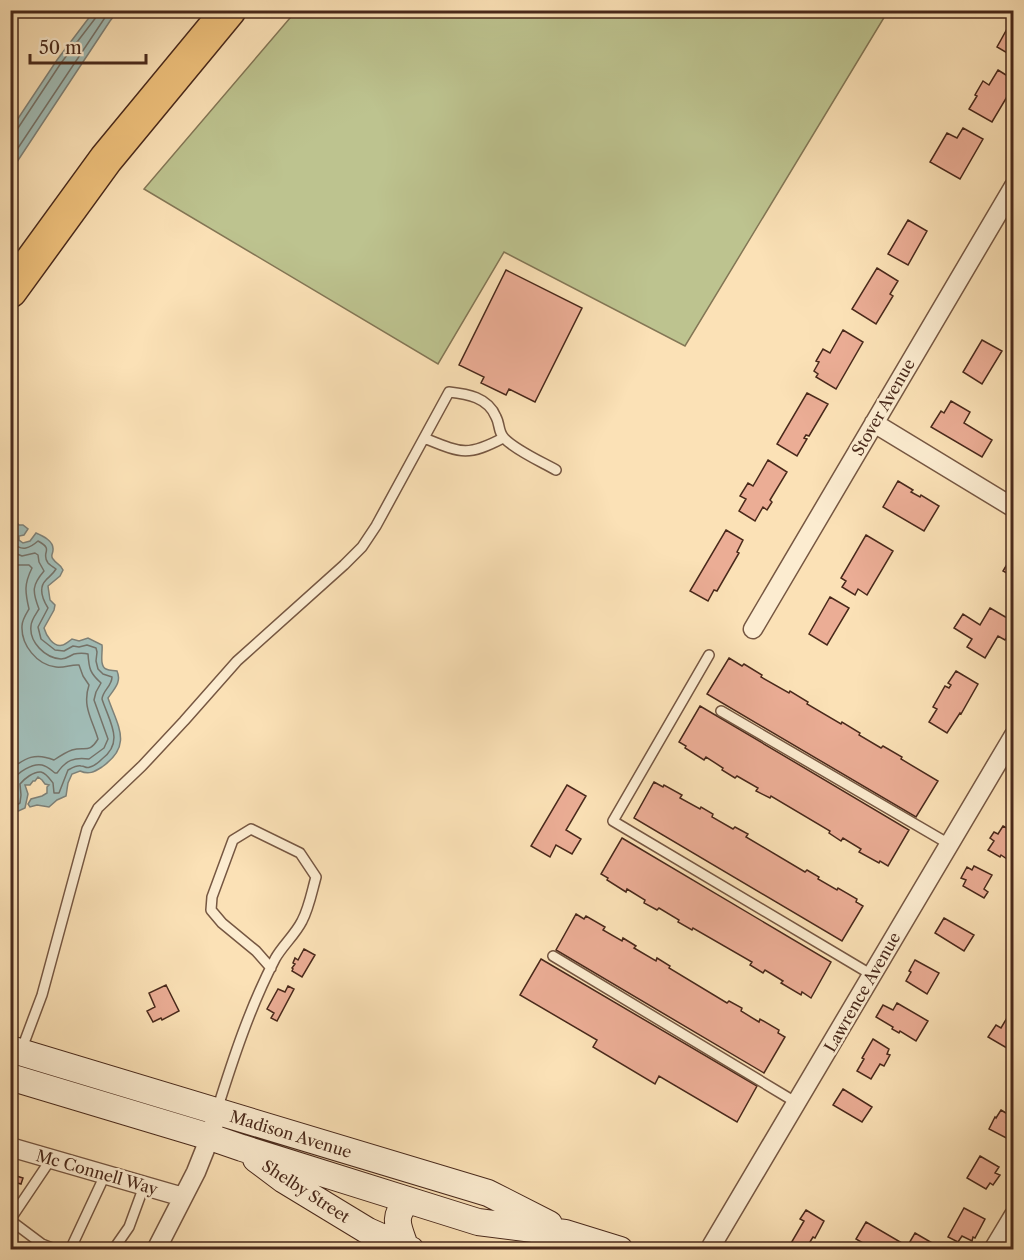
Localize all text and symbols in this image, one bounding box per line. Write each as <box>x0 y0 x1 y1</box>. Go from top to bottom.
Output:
scale bar <box>30 27 146 65</box>
text: 50 m <box>39 37 82 59</box>
street label: Stover Avenue <box>847 355 919 459</box>
street label: Lawrence Avenue <box>820 928 904 1055</box>
street label: Madison Avenue <box>228 1106 354 1162</box>
street label: Mc Connell Way <box>34 1145 161 1199</box>
street label: Shelby Street <box>258 1155 354 1227</box>

